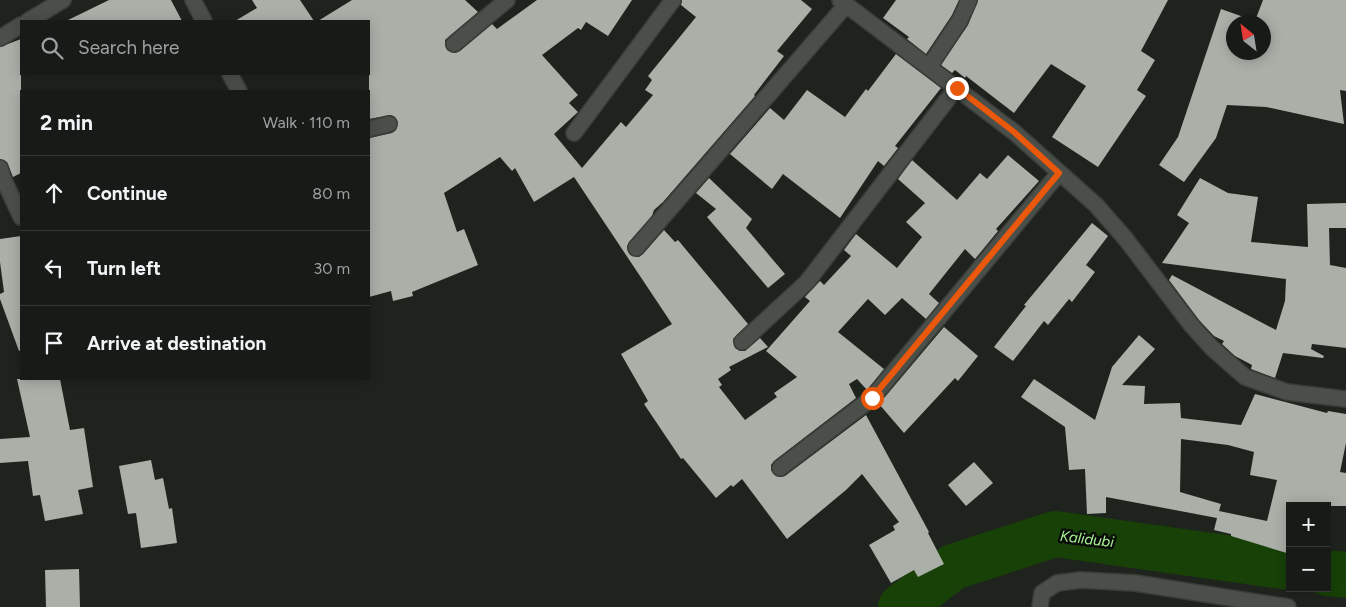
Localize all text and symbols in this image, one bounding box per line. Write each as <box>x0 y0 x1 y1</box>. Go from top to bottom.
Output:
north arrow <box>1226 15 1271 60</box>
search box <box>20 20 370 75</box>
icon: search <box>38 34 66 62</box>
text: Search here <box>78 36 180 59</box>
route end <box>946 77 969 100</box>
text: 2 min <box>40 110 93 135</box>
text: Walk · 110 m <box>263 113 350 132</box>
icon: ahead <box>40 179 68 207</box>
text: Continue <box>87 182 167 205</box>
text: 80 m <box>312 184 350 203</box>
icon: left <box>40 254 68 282</box>
text: Turn left <box>87 257 161 280</box>
text: 30 m <box>313 259 350 278</box>
icon: arrive <box>40 329 68 357</box>
text: Arrive at destination <box>87 332 266 355</box>
route start <box>861 387 884 410</box>
map controls <box>1286 502 1331 592</box>
button: + <box>1286 502 1331 547</box>
water label: Kalidubi <box>1059 527 1115 551</box>
button: − <box>1286 547 1331 592</box>

